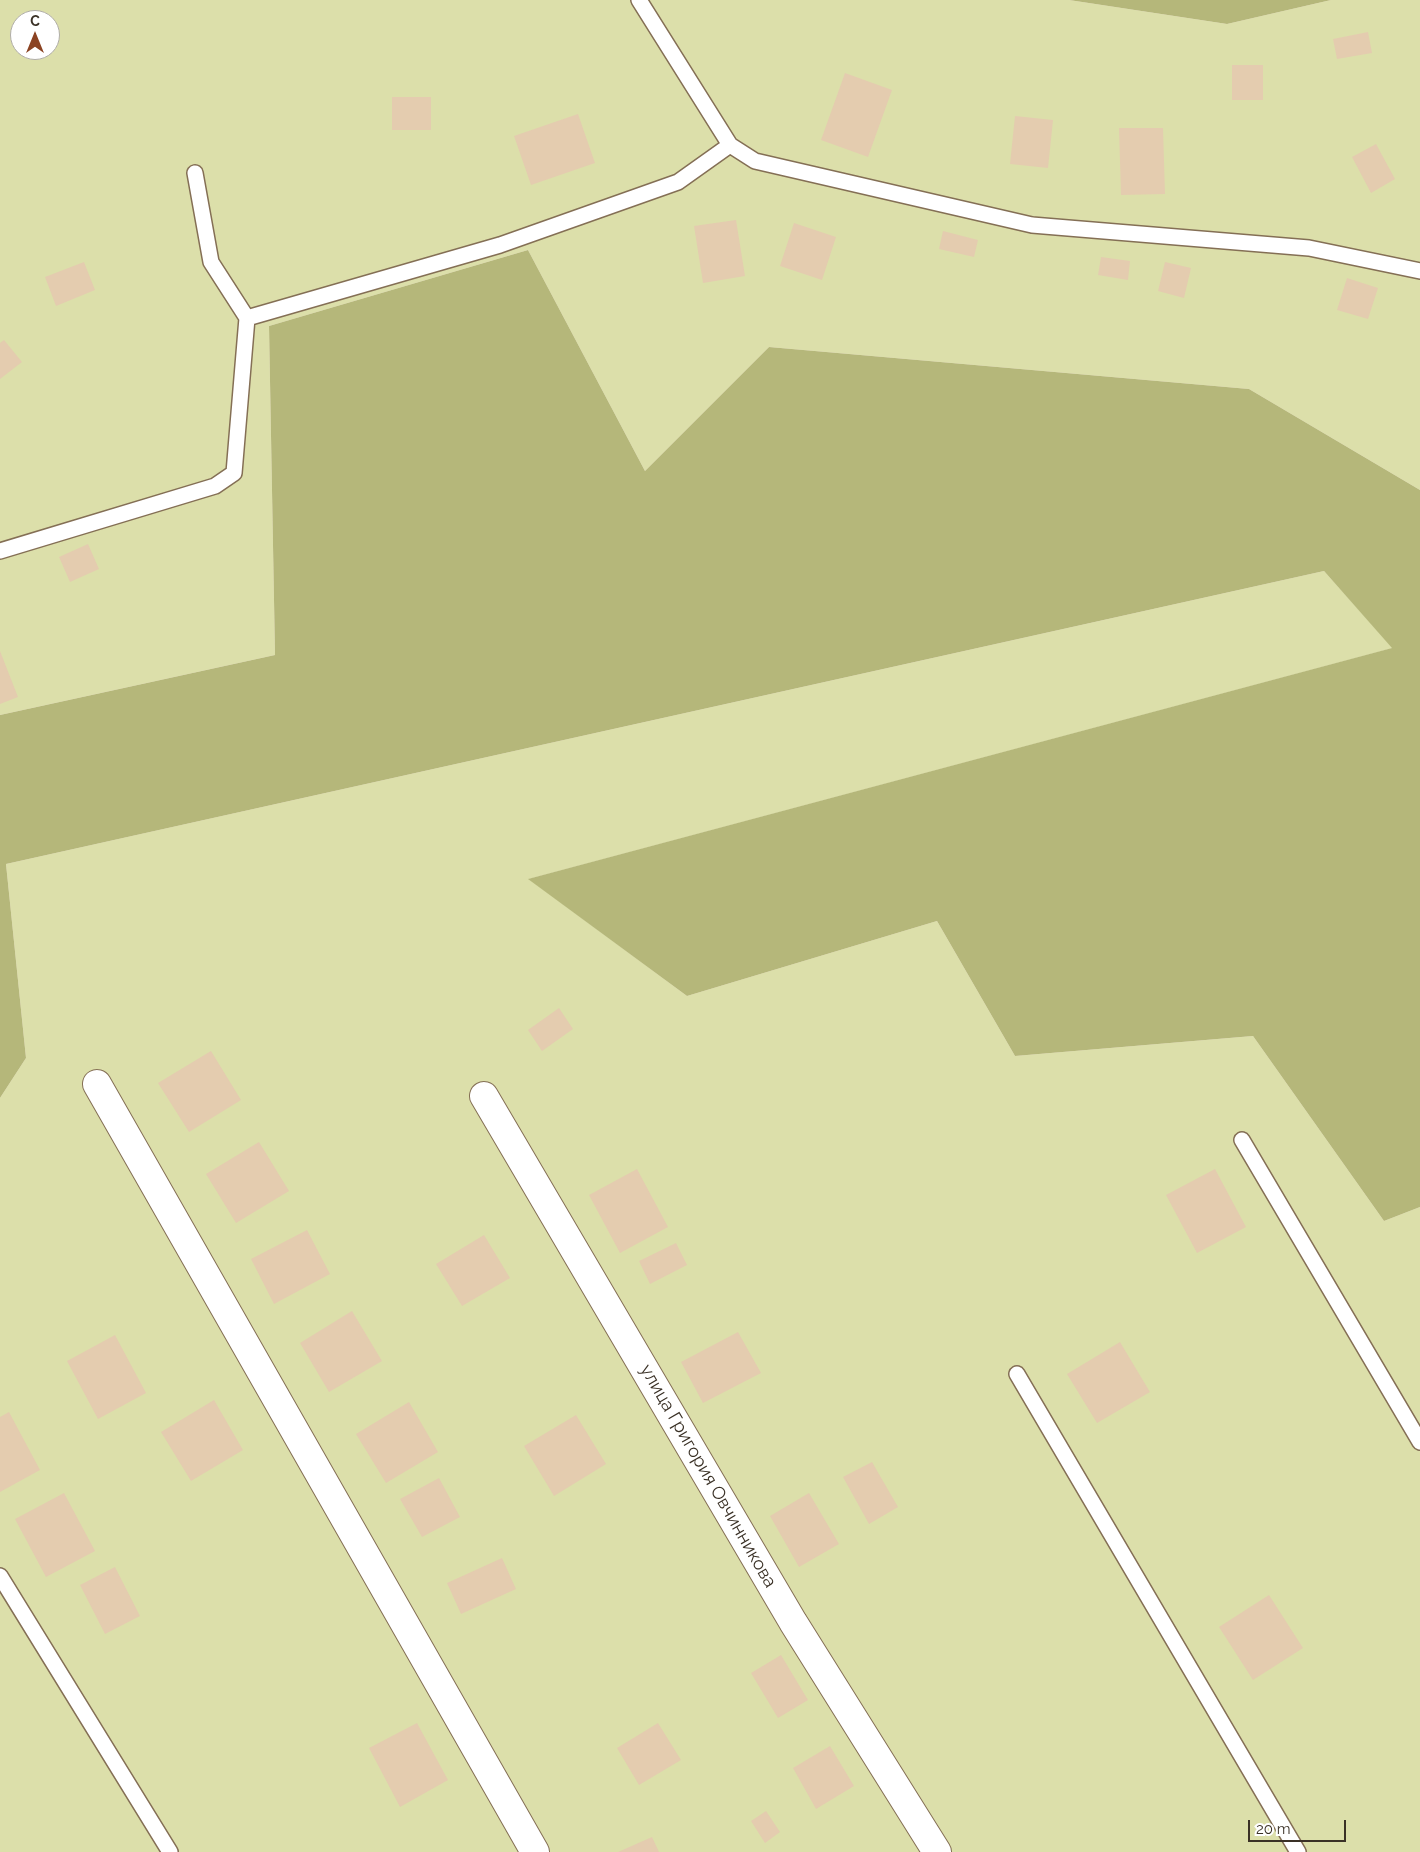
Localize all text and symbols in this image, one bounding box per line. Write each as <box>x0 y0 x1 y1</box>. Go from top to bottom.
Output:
north arrow <box>10 10 60 60</box>
text: С <box>30 13 40 29</box>
street label: улица Григория Овчинникова <box>635 1361 781 1591</box>
scale bar <box>1250 1810 1348 1842</box>
text: 20 m <box>1256 1820 1291 1838</box>

